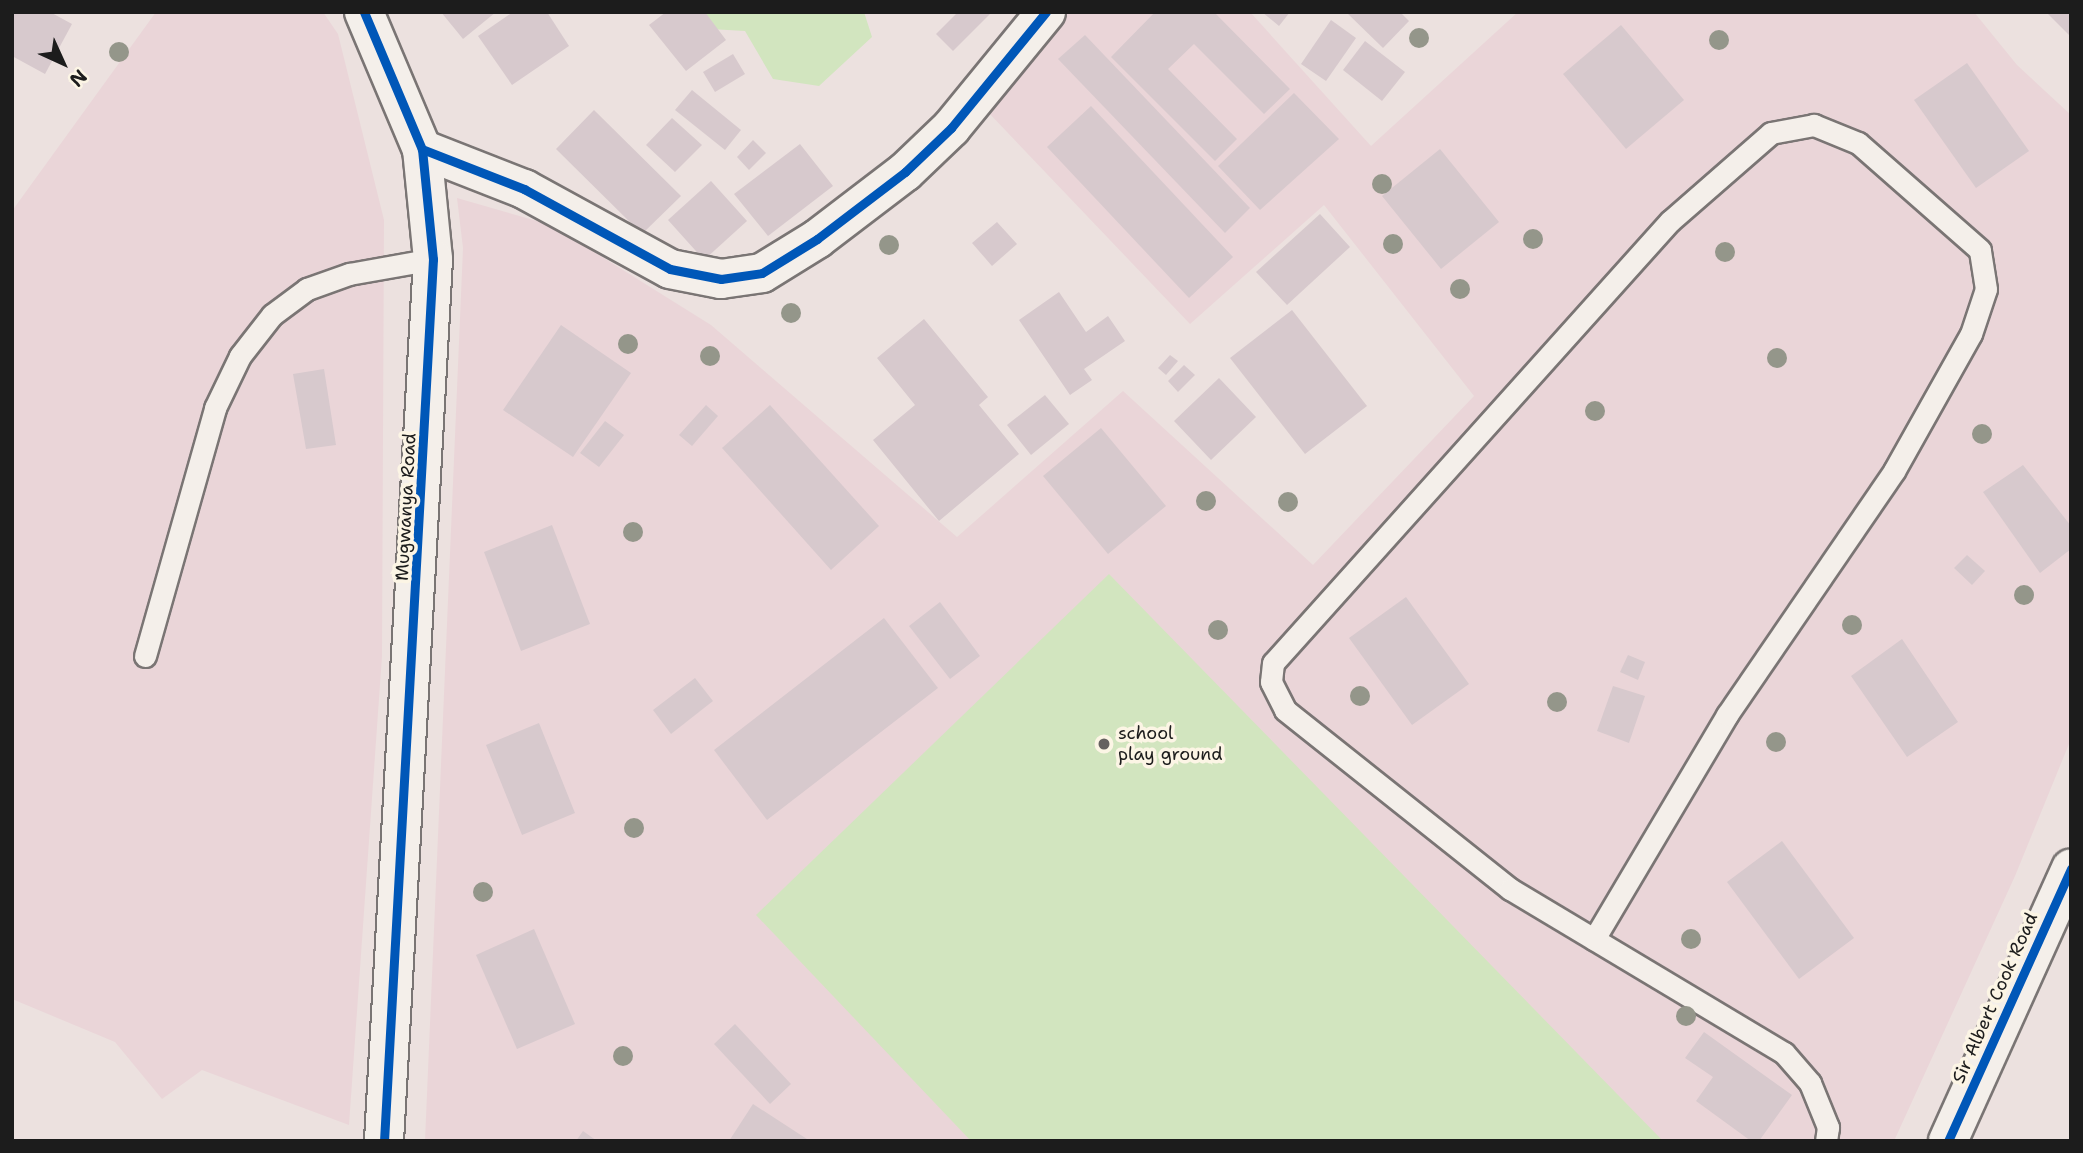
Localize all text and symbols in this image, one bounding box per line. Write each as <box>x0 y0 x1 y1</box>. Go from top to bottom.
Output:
north arrow <box>28 28 98 98</box>
text: N <box>64 64 92 92</box>
street label: Mugwanya Road <box>391 432 421 582</box>
place label: school play ground <box>1118 723 1223 766</box>
marker: school play ground <box>1096 736 1112 752</box>
street label: Sir Albert Cook Road <box>1948 909 2042 1087</box>

